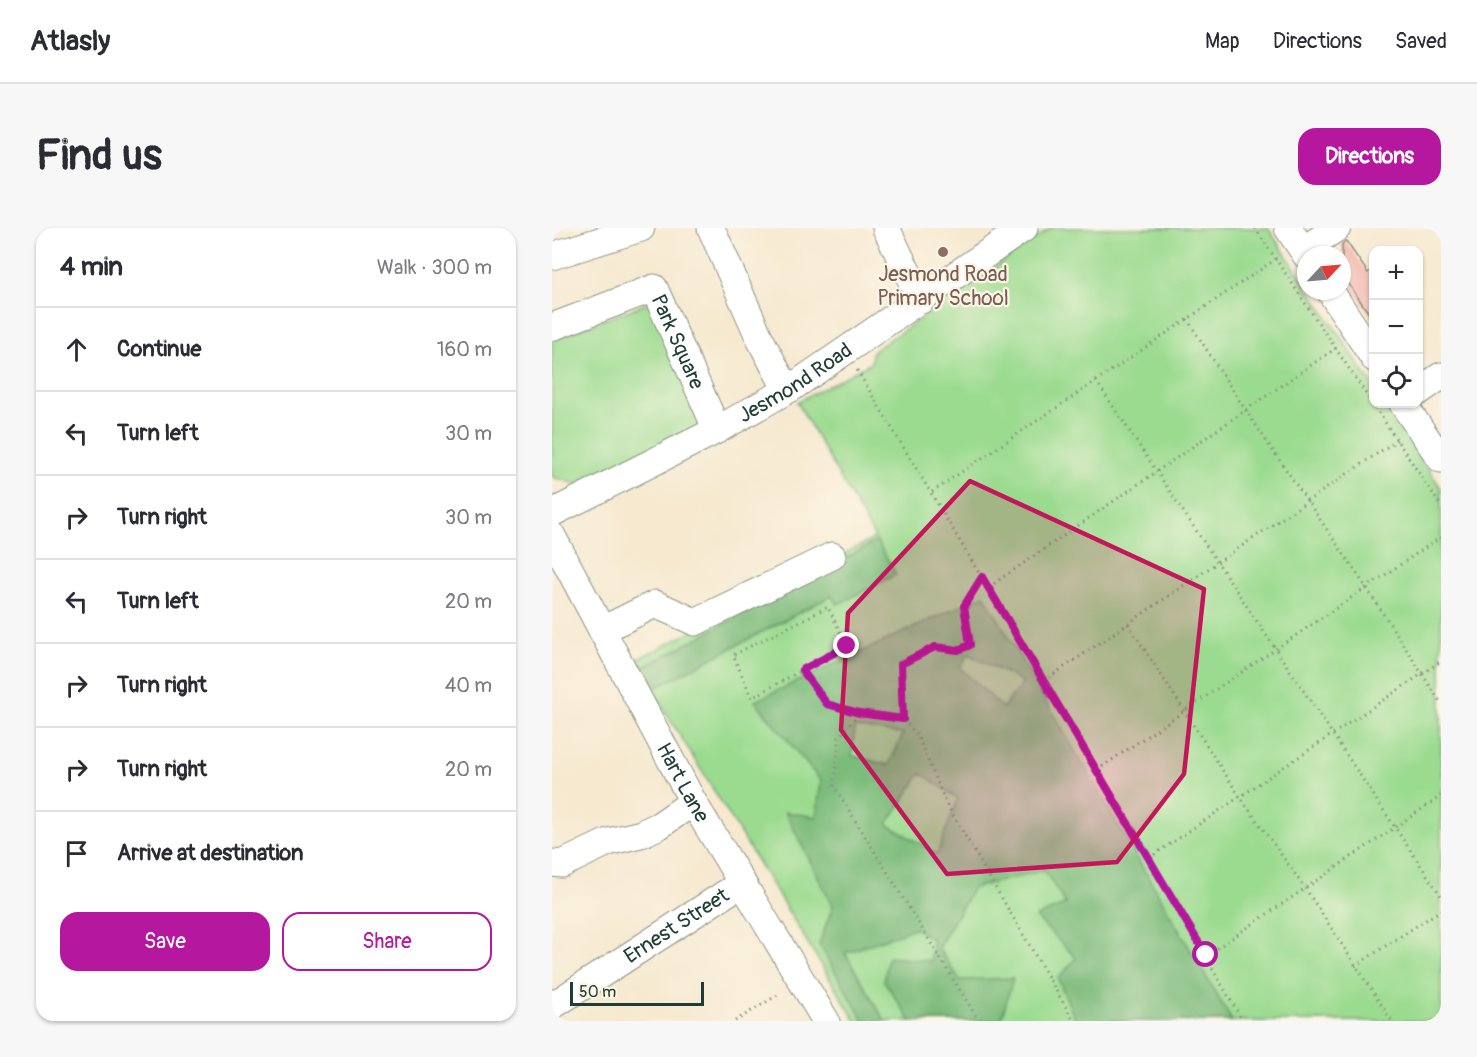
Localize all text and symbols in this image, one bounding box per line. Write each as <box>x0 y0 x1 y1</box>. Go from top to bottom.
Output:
text: Atlasly <box>30 24 110 59</box>
text: Map <box>1205 28 1240 55</box>
text: Directions <box>1273 28 1362 55</box>
text: Saved <box>1395 28 1447 55</box>
button: Directions <box>1298 128 1441 185</box>
text: Find us <box>36 130 162 182</box>
marker: Jesmond Road Primary School <box>936 245 950 259</box>
north arrow <box>1297 246 1351 300</box>
map controls <box>1369 246 1423 408</box>
button: + <box>1369 246 1423 300</box>
text: 4 min <box>60 251 123 283</box>
text: Walk · 300 m <box>377 255 492 280</box>
place label: Jesmond Road Primary School <box>877 261 1009 312</box>
street label: Park Square <box>645 290 711 394</box>
button: − <box>1369 300 1423 354</box>
icon: ahead <box>60 333 93 366</box>
text: Continue <box>117 335 201 363</box>
text: 160 m <box>437 337 492 362</box>
street label: Jesmond Road <box>734 337 858 429</box>
button: locate <box>1369 354 1423 408</box>
icon: left <box>60 417 93 450</box>
text: Turn left <box>117 419 199 447</box>
text: 30 m <box>445 421 492 446</box>
icon: right <box>60 501 93 534</box>
text: Turn right <box>117 503 207 531</box>
text: 30 m <box>445 505 492 530</box>
icon: left <box>60 585 93 618</box>
text: Turn left <box>117 587 199 615</box>
text: 20 m <box>445 589 492 614</box>
route end <box>833 632 859 658</box>
icon: right <box>60 669 93 702</box>
text: Turn right <box>117 671 207 699</box>
text: 40 m <box>445 673 492 698</box>
street label: Hart Lane <box>650 738 716 828</box>
icon: right <box>60 753 93 786</box>
text: Turn right <box>117 755 207 783</box>
text: 20 m <box>445 757 492 782</box>
icon: arrive <box>60 837 93 870</box>
text: Arrive at destination <box>117 839 303 867</box>
street label: Ernest Street <box>619 882 735 970</box>
button: Save <box>60 912 270 971</box>
button: Share <box>282 912 492 971</box>
route start <box>1192 941 1218 967</box>
scale bar <box>570 979 704 1006</box>
text: 50 m <box>579 982 616 1002</box>

